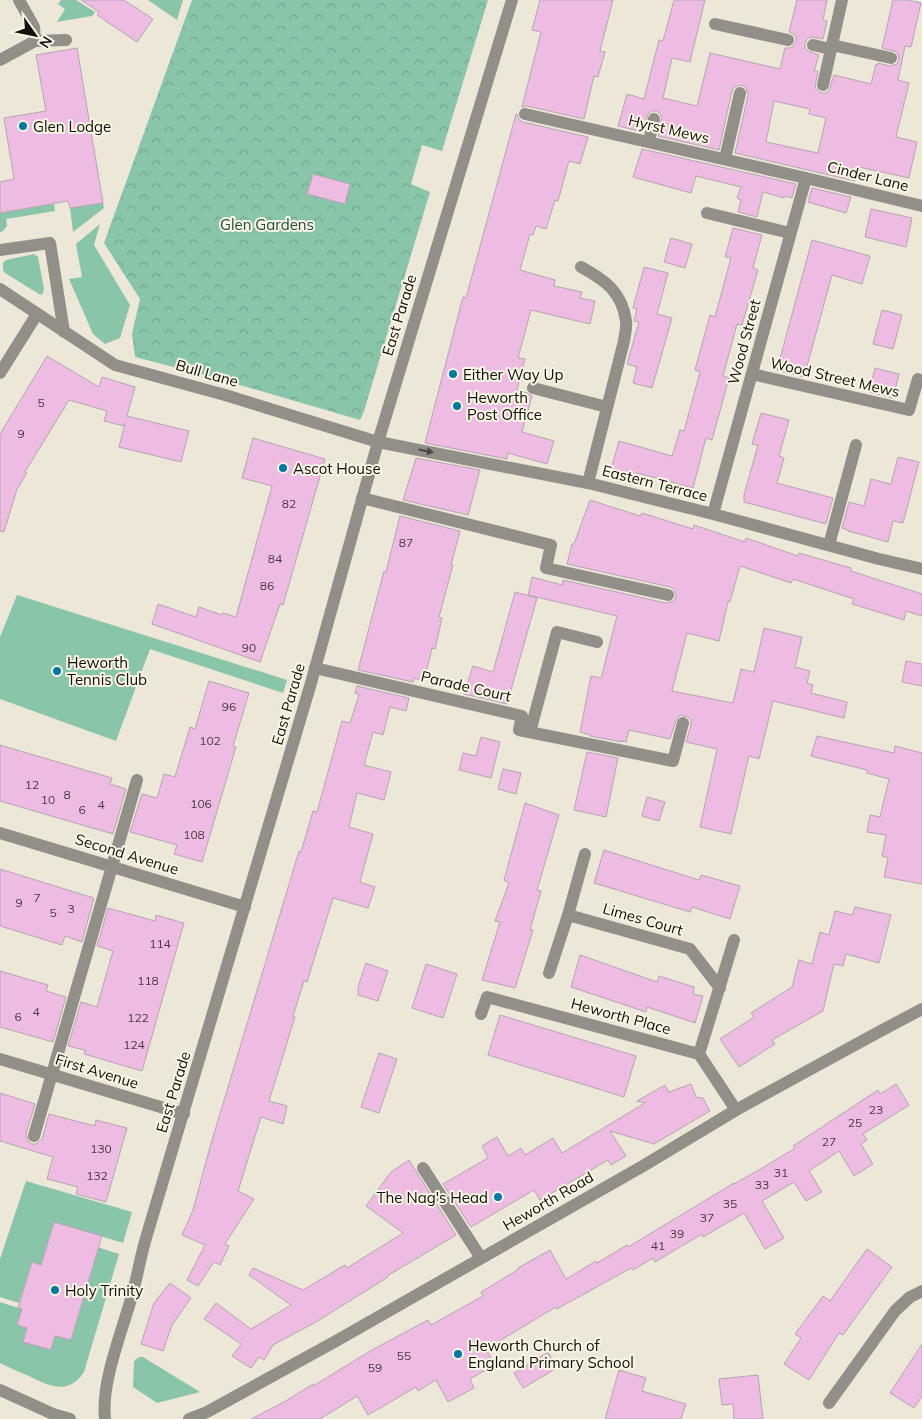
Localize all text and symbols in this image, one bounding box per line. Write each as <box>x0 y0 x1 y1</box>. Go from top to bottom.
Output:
north arrow <box>10 10 60 60</box>
text: N <box>35 33 56 51</box>
street label: Hyrst Mews <box>627 110 711 148</box>
place label: Glen Lodge <box>33 117 111 136</box>
marker: Glen Lodge <box>17 120 29 132</box>
street label: Cinder Lane <box>825 157 911 195</box>
park label: Glen Gardens <box>220 215 314 234</box>
street label: East Parade <box>378 272 420 358</box>
street label: Wood Street <box>724 297 764 387</box>
street label: Wood Street Mews <box>768 353 902 401</box>
street label: Bull Lane <box>174 355 240 391</box>
place label: Either Way Up <box>463 365 564 384</box>
marker: Either Way Up <box>447 368 459 380</box>
place label: Heworth Post Office <box>467 388 542 424</box>
house number: 5 <box>37 395 45 410</box>
marker: Heworth Post Office <box>451 400 463 412</box>
house number: 9 <box>17 426 25 441</box>
one-way arrow <box>418 447 433 455</box>
place label: Ascot House <box>293 459 381 478</box>
street label: Eastern Terrace <box>600 461 710 505</box>
marker: Ascot House <box>277 462 289 474</box>
house number: 82 <box>282 496 296 511</box>
house number: 87 <box>399 535 413 550</box>
house number: 84 <box>268 551 282 566</box>
house number: 86 <box>260 578 274 593</box>
house number: 90 <box>242 640 256 655</box>
place label: Heworth Tennis Club <box>67 653 147 689</box>
street label: East Parade <box>267 661 309 747</box>
marker: Heworth Tennis Club <box>51 665 63 677</box>
street label: Parade Court <box>419 666 513 706</box>
house number: 96 <box>222 699 236 714</box>
house number: 102 <box>199 733 221 748</box>
house number: 12 <box>25 777 39 792</box>
house number: 8 <box>63 787 71 802</box>
house number: 10 <box>41 792 55 807</box>
house number: 106 <box>190 796 212 811</box>
house number: 4 <box>97 797 105 812</box>
house number: 6 <box>78 802 86 817</box>
house number: 108 <box>183 827 205 842</box>
street label: Second Avenue <box>73 829 181 879</box>
house number: 7 <box>33 890 41 905</box>
house number: 9 <box>15 895 23 910</box>
street label: Limes Court <box>601 899 685 939</box>
house number: 3 <box>67 901 75 916</box>
house number: 5 <box>49 905 57 920</box>
house number: 114 <box>149 936 171 951</box>
house number: 118 <box>137 973 159 988</box>
street label: Heworth Place <box>569 994 673 1038</box>
house number: 4 <box>32 1004 40 1019</box>
house number: 6 <box>14 1009 22 1024</box>
house number: 122 <box>127 1010 149 1025</box>
house number: 124 <box>123 1037 145 1052</box>
street label: First Avenue <box>53 1049 141 1093</box>
street label: East Parade <box>152 1049 194 1135</box>
house number: 23 <box>869 1102 883 1117</box>
house number: 25 <box>848 1115 862 1130</box>
house number: 27 <box>822 1134 836 1149</box>
house number: 130 <box>90 1141 112 1156</box>
house number: 31 <box>774 1165 788 1180</box>
street label: Heworth Road <box>499 1167 597 1235</box>
house number: 132 <box>86 1168 108 1183</box>
house number: 33 <box>755 1177 769 1192</box>
place label: The Nag's Head <box>377 1188 488 1207</box>
marker: The Nag's Head <box>492 1191 504 1203</box>
house number: 35 <box>723 1196 737 1211</box>
house number: 37 <box>700 1210 714 1225</box>
house number: 39 <box>670 1226 684 1241</box>
house number: 41 <box>651 1238 665 1253</box>
place label: Holy Trinity <box>65 1281 143 1300</box>
marker: Holy Trinity <box>49 1284 61 1296</box>
place label: Heworth Church of England Primary School <box>468 1336 634 1372</box>
house number: 55 <box>397 1348 411 1363</box>
marker: Heworth Church of England Primary School <box>452 1348 464 1360</box>
house number: 59 <box>368 1360 382 1375</box>

